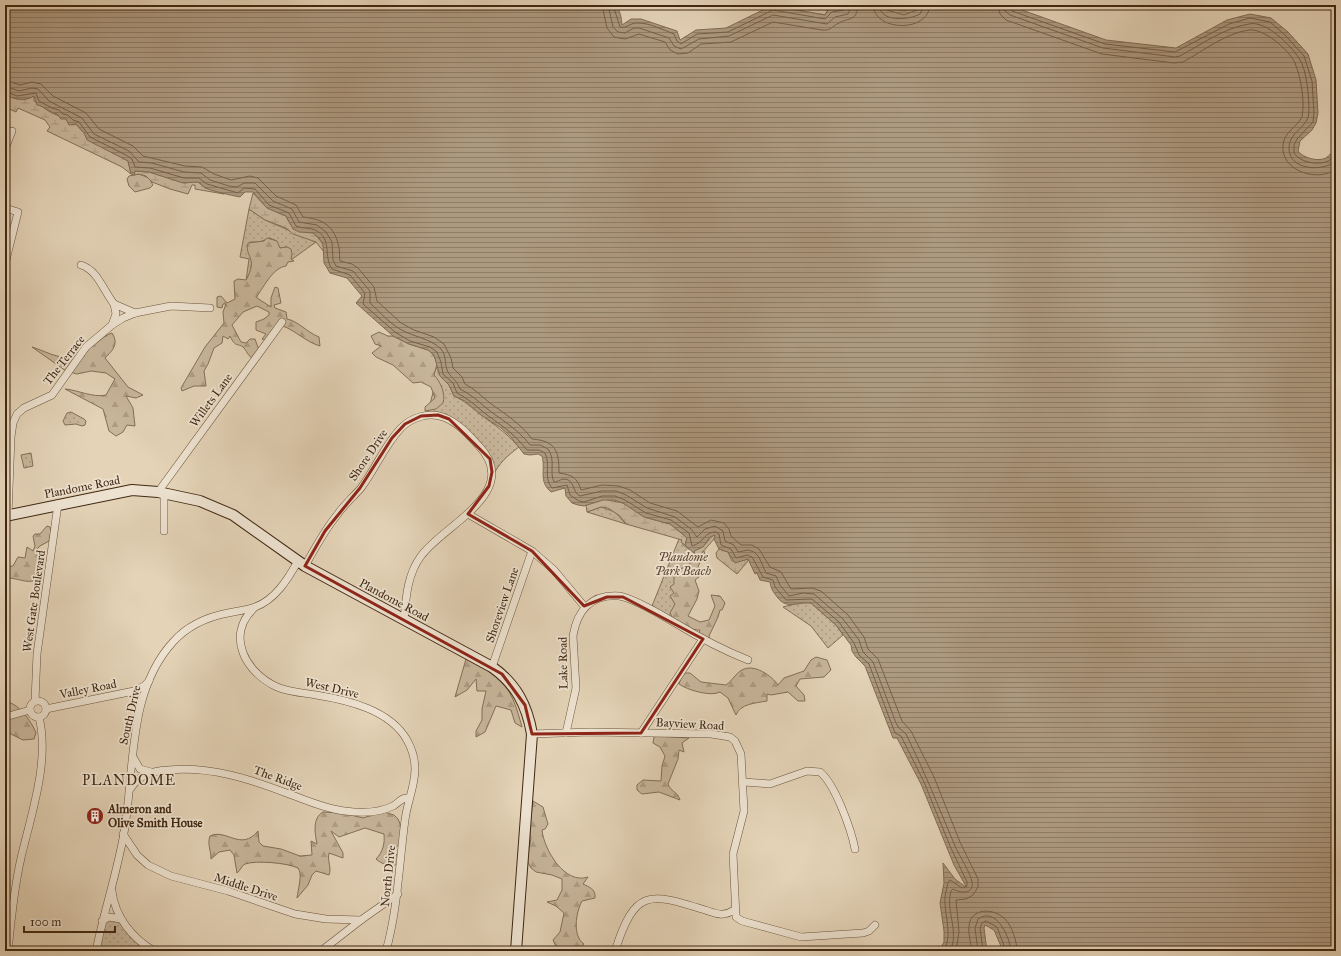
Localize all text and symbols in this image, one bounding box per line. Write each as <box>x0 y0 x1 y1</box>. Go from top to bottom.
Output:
street label: The Terrace <box>40 333 88 387</box>
street label: Willets Lane <box>187 370 235 430</box>
street label: Shore Drive <box>346 426 390 484</box>
street label: Plandome Road <box>43 473 121 501</box>
street label: West Gate Boulevard <box>20 549 48 653</box>
park label: Plandome Park Beach <box>655 550 711 578</box>
street label: Shoreview Lane <box>483 565 521 645</box>
street label: Plandome Road <box>357 576 431 624</box>
street label: Lake Road <box>556 637 570 689</box>
street label: West Drive <box>304 675 360 701</box>
street label: Valley Road <box>57 677 118 702</box>
street label: South Drive <box>116 684 144 746</box>
street label: Bayview Road <box>655 715 725 733</box>
street label: The Ridge <box>251 763 304 794</box>
district label: PLANDOME <box>82 772 176 789</box>
place label: Almeron and Olive Smith House <box>107 802 203 830</box>
building icon: Almeron and Olive Smith House <box>85 806 105 826</box>
street label: North Drive <box>378 845 398 907</box>
street label: Middle Drive <box>212 870 280 904</box>
scale bar <box>24 908 115 934</box>
text: 100 m <box>30 915 61 929</box>

